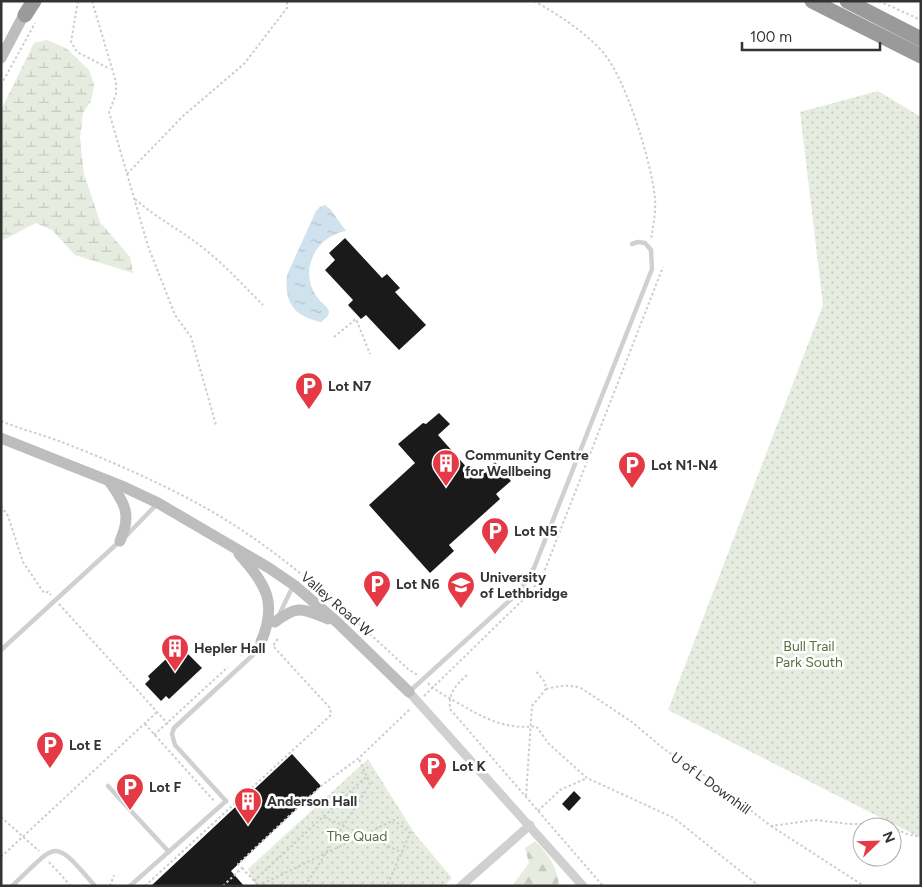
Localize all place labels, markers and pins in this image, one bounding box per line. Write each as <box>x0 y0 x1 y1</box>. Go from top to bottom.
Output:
parking icon: Lot N7 <box>294 371 324 410</box>
place label: Lot N7 <box>328 378 371 395</box>
place label: Community Centre for Wellbeing <box>465 447 589 480</box>
building icon: Community Centre for Wellbeing <box>431 448 461 487</box>
parking icon: Lot N1-N4 <box>617 450 647 489</box>
place label: Lot N1-N4 <box>651 457 718 474</box>
parking icon: Lot N5 <box>480 516 510 555</box>
place label: Lot N5 <box>514 523 558 540</box>
parking icon: Lot N6 <box>362 569 392 608</box>
place label: University of Lethbridge <box>480 569 568 602</box>
school or university icon: University of Lethbridge <box>446 570 476 609</box>
place label: Lot N6 <box>396 576 440 593</box>
building icon: Hepler Hall <box>160 633 190 672</box>
place label: Hepler Hall <box>194 640 265 657</box>
parking icon: Lot E <box>35 730 65 769</box>
place label: Lot E <box>69 737 102 754</box>
parking icon: Lot K <box>418 751 448 790</box>
place label: Lot K <box>452 758 487 775</box>
parking icon: Lot F <box>115 772 145 811</box>
place label: Lot F <box>149 779 182 796</box>
building icon: Anderson Hall <box>233 786 263 825</box>
place label: Anderson Hall <box>267 793 357 810</box>

